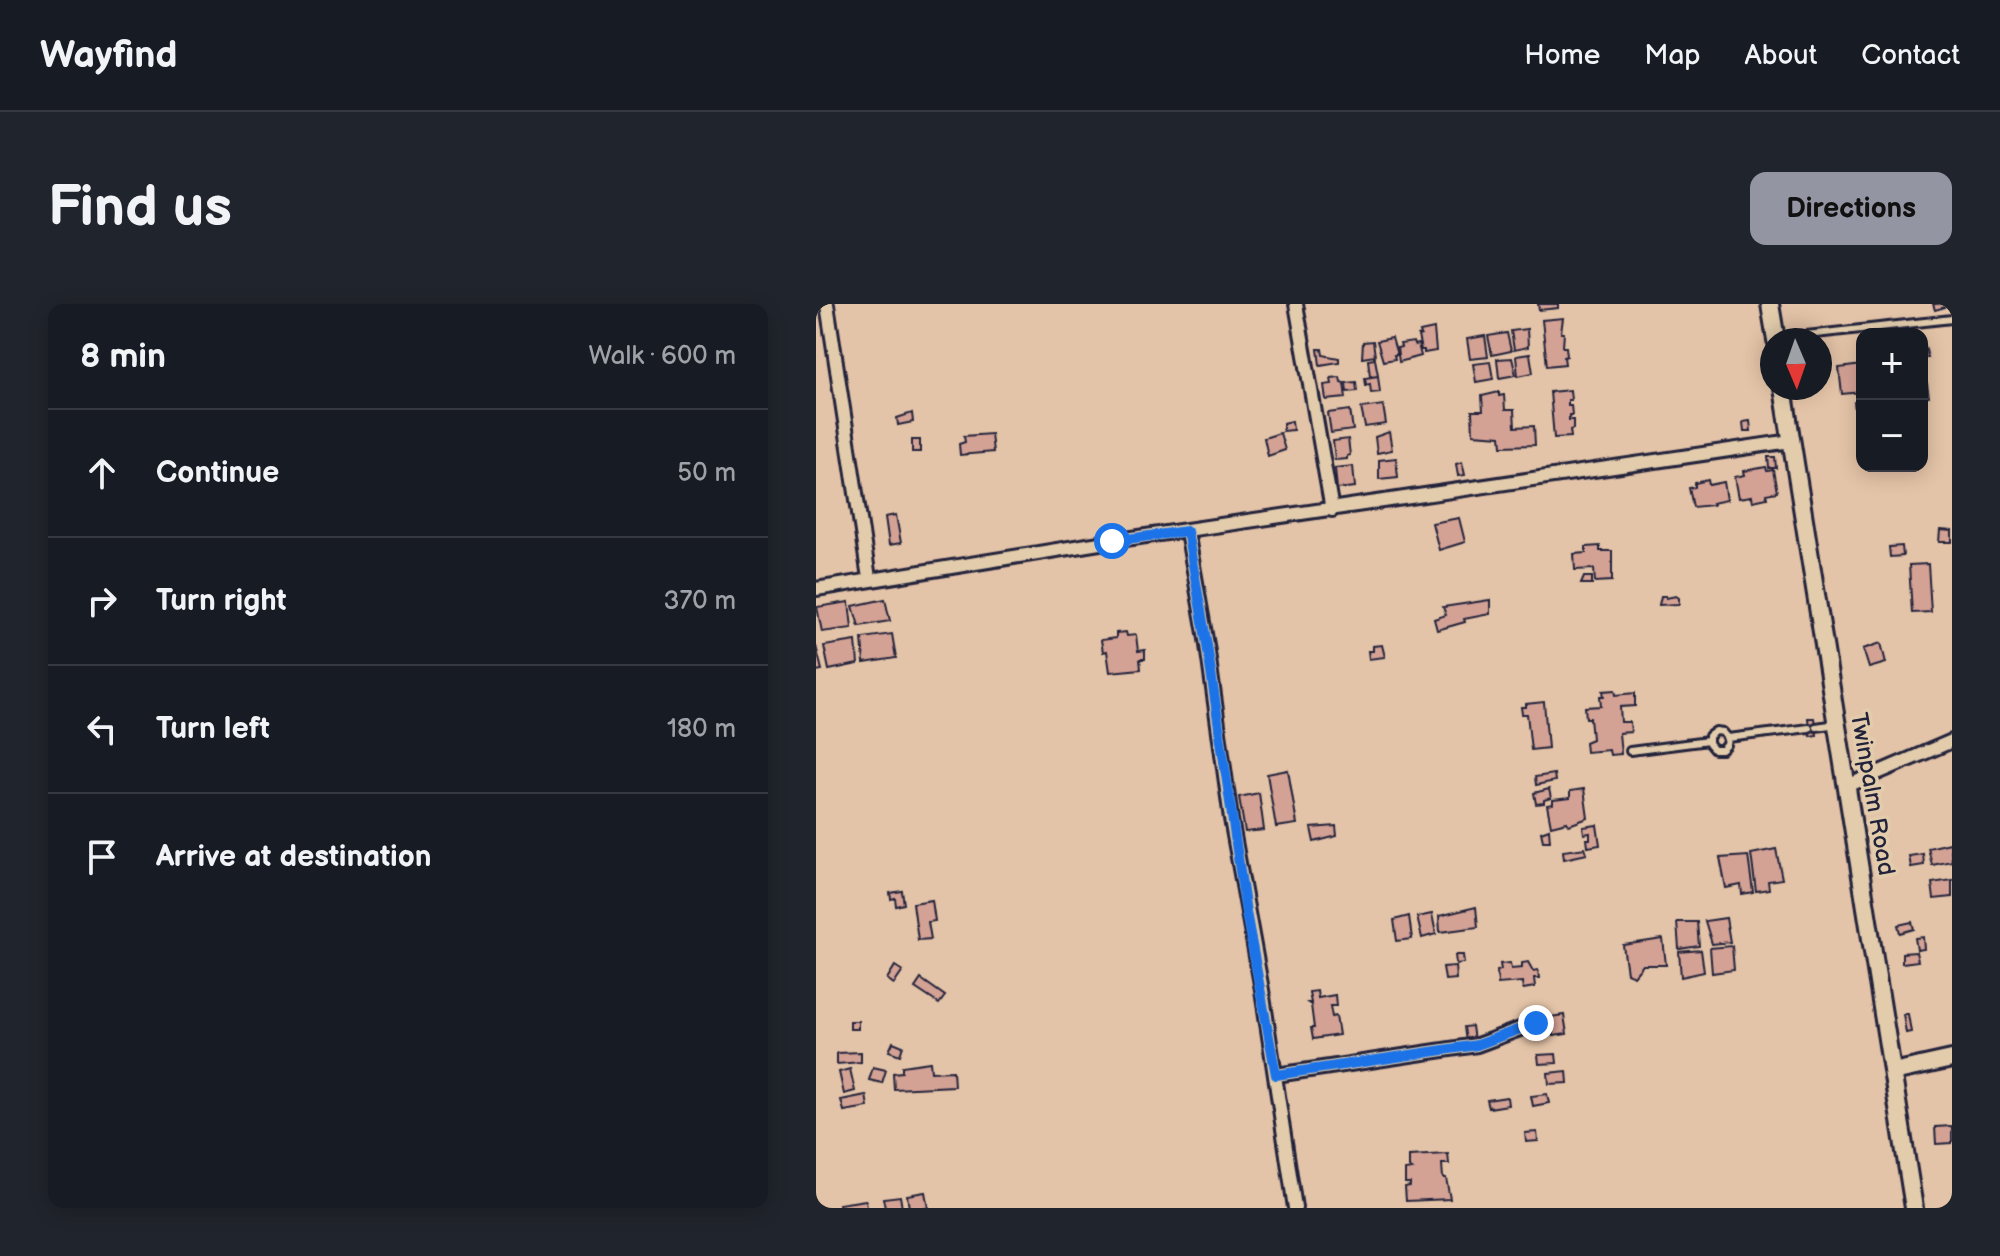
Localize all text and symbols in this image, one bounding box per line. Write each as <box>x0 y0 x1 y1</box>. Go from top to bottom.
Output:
text: Wayfind <box>40 33 178 78</box>
text: Home <box>1524 39 1600 72</box>
text: Map <box>1644 39 1701 72</box>
text: About <box>1745 39 1817 72</box>
text: Contact <box>1861 39 1960 72</box>
button: Directions <box>1750 172 1952 245</box>
text: Find us <box>48 175 232 242</box>
north arrow <box>1760 328 1832 400</box>
map controls <box>1856 328 1928 472</box>
button: + <box>1856 328 1928 400</box>
text: 8 min <box>80 336 166 377</box>
text: Walk · 600 m <box>589 341 736 372</box>
button: − <box>1856 400 1928 472</box>
icon: ahead <box>80 451 124 495</box>
text: Continue <box>156 455 279 491</box>
text: 50 m <box>677 458 736 489</box>
route start <box>1094 523 1130 559</box>
icon: right <box>80 579 124 623</box>
text: Turn right <box>156 583 287 619</box>
text: 370 m <box>663 586 736 617</box>
icon: left <box>80 707 124 751</box>
street label: Twinpalm Road <box>1844 710 1901 878</box>
text: Turn left <box>156 711 270 747</box>
text: 180 m <box>667 714 736 745</box>
icon: arrive <box>80 835 124 879</box>
text: Arrive at destination <box>156 839 432 875</box>
route end <box>1518 1005 1554 1041</box>

